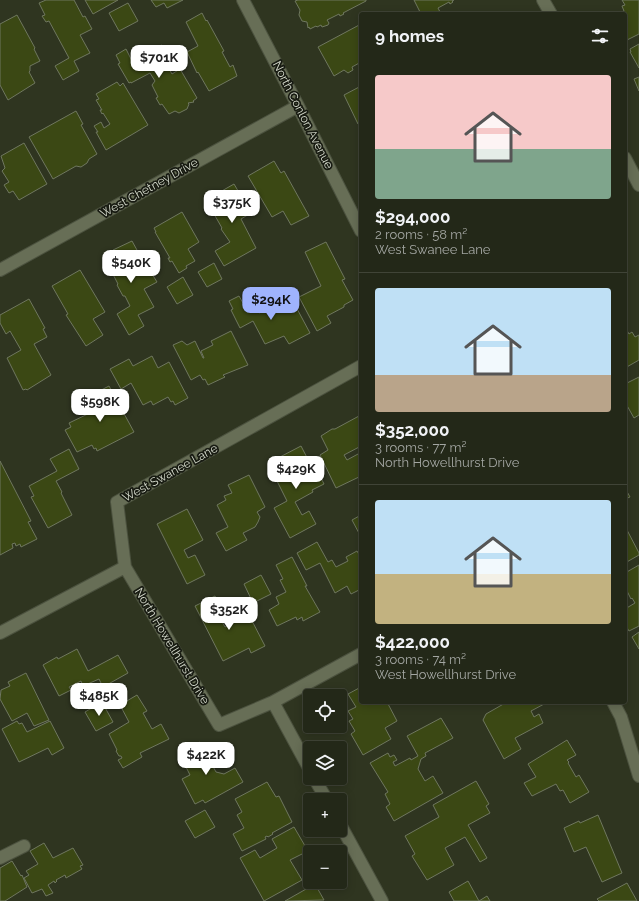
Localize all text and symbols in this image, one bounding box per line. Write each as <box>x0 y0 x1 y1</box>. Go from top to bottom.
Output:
icon: filters <box>589 25 611 47</box>
text: 9 homes <box>375 26 444 46</box>
pin: $701K <box>131 45 187 79</box>
text: $701K <box>140 50 178 65</box>
street label: North Conlon Avenue <box>270 59 336 171</box>
icon: home <box>457 101 529 173</box>
street label: West Chetney Drive <box>98 155 200 221</box>
pin: $375K <box>204 190 260 224</box>
text: $375K <box>213 195 251 210</box>
text: $294,000 <box>375 207 450 227</box>
text: 2 rooms · 58 m² <box>375 227 467 242</box>
text: West Swanee Lane <box>375 242 491 257</box>
pin: $540K <box>103 250 159 284</box>
text: $540K <box>111 255 151 270</box>
pin: $294K <box>243 287 299 321</box>
text: $294K <box>251 292 291 307</box>
icon: home <box>457 314 529 386</box>
pin: $598K <box>72 389 128 423</box>
text: $598K <box>80 394 120 409</box>
text: $352,000 <box>375 420 449 440</box>
text: 3 rooms · 77 m² <box>375 440 467 455</box>
street label: West Swanee Lane <box>120 441 220 505</box>
text: North Howellhurst Drive <box>375 455 519 470</box>
pin: $429K <box>268 456 324 490</box>
text: $429K <box>276 461 316 476</box>
icon: home <box>457 526 529 598</box>
street label: North Howellhurst Drive <box>132 585 212 707</box>
pin: $352K <box>201 597 257 631</box>
text: $352K <box>210 602 248 617</box>
text: $422,000 <box>375 632 450 652</box>
text: 3 rooms · 74 m² <box>375 652 466 667</box>
text: West Howellhurst Drive <box>375 667 516 682</box>
pin: $485K <box>71 683 127 717</box>
text: $485K <box>79 688 119 703</box>
map controls <box>303 689 347 889</box>
button: locate <box>303 689 347 733</box>
button: layers <box>303 741 347 785</box>
pin: $422K <box>178 742 234 776</box>
text: $422K <box>186 747 226 762</box>
button: + <box>303 793 347 837</box>
button: − <box>303 845 347 889</box>

